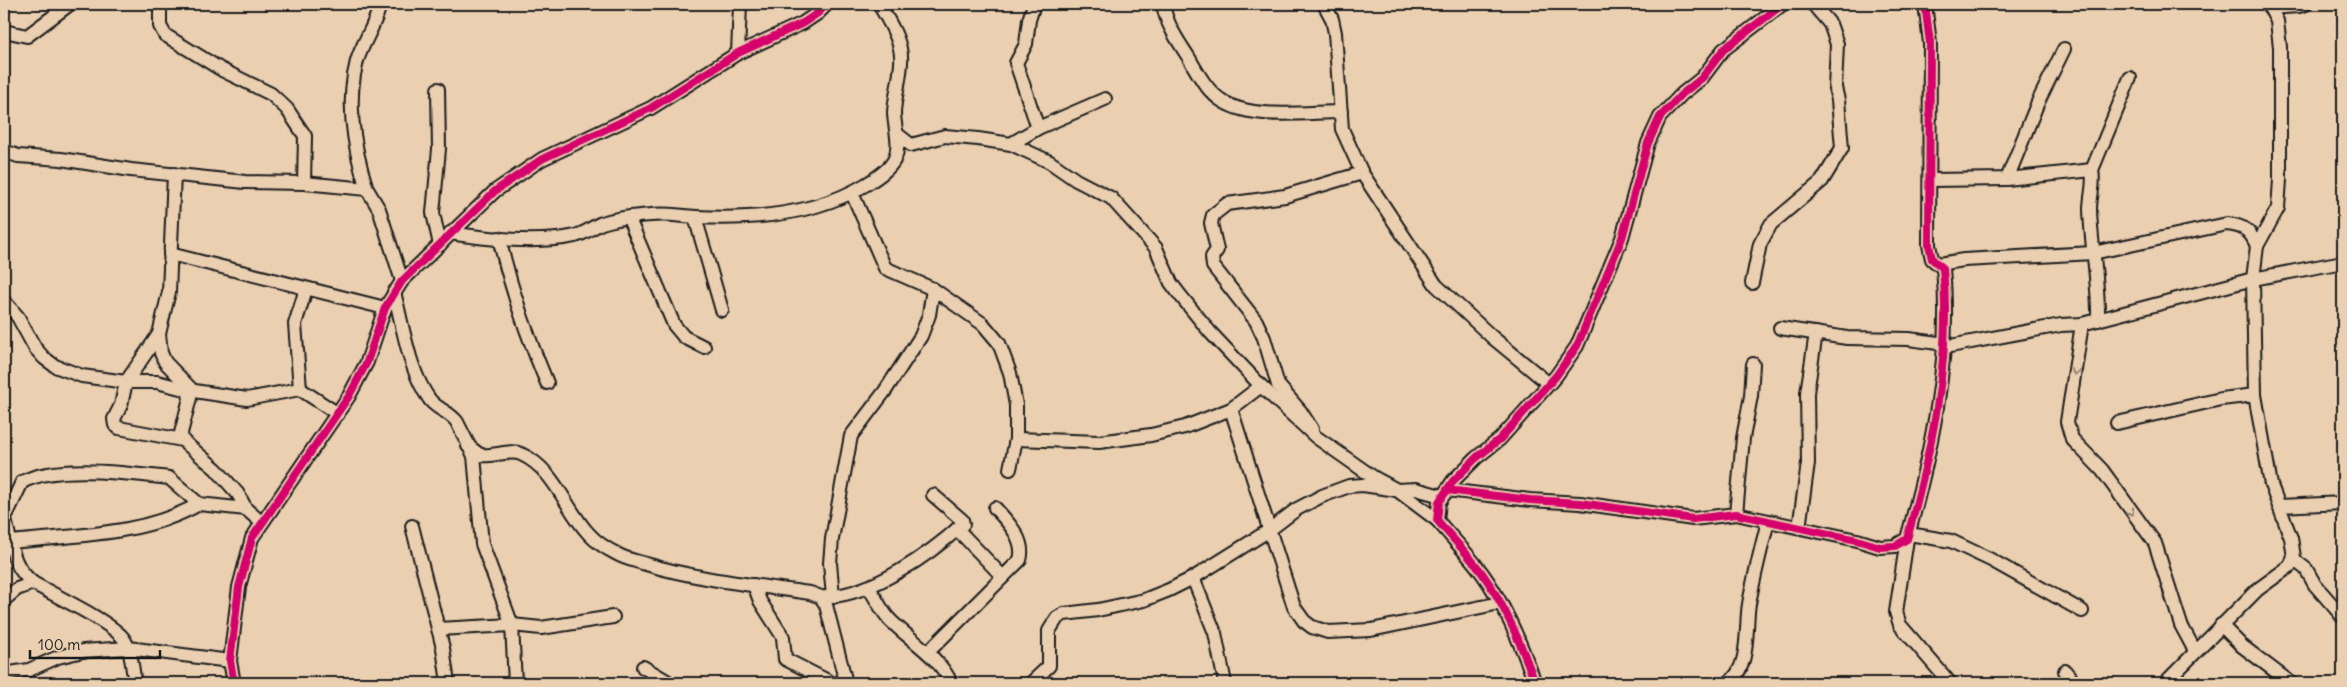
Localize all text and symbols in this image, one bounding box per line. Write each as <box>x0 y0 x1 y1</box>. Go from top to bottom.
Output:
one-way arrow <box>2070 368 2080 376</box>
one-way arrow <box>2125 506 2134 516</box>
scale bar <box>30 627 160 659</box>
text: 100 m <box>38 635 80 654</box>

